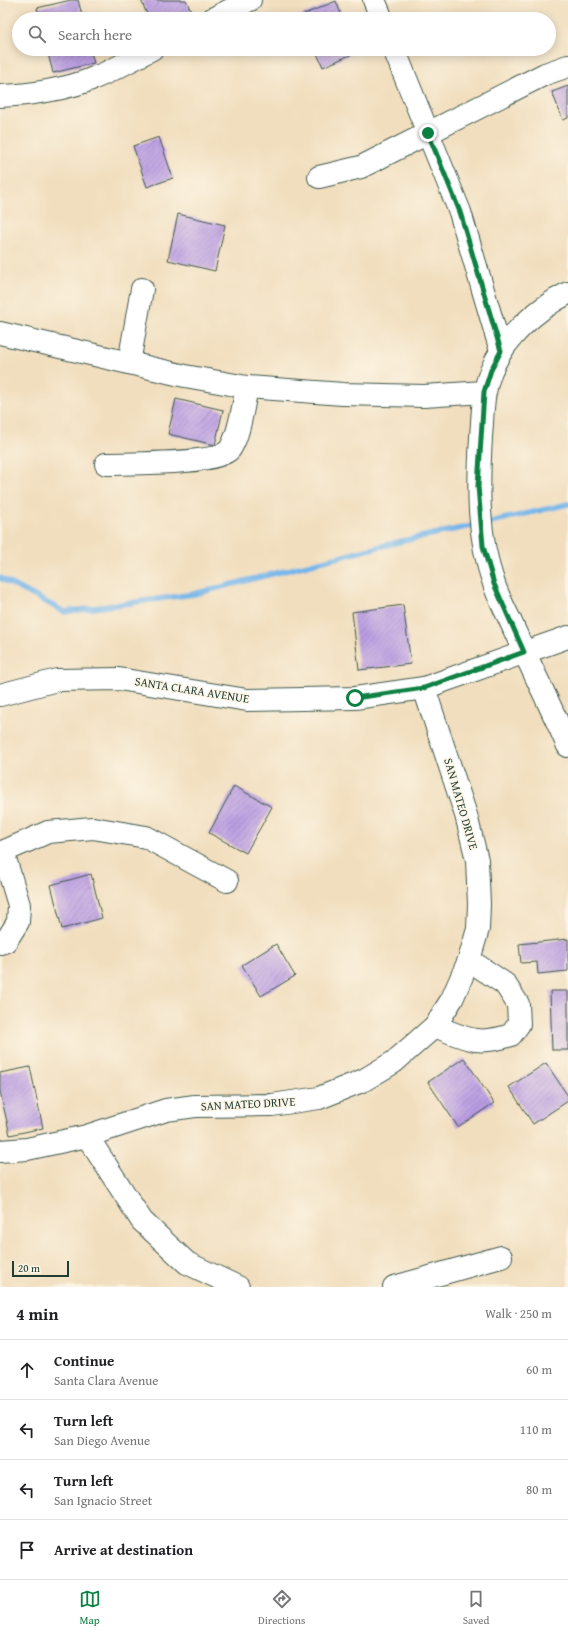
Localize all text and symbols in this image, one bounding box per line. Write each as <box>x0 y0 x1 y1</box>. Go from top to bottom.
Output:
search box <box>12 12 556 56</box>
icon: search <box>26 23 48 45</box>
text: Search here <box>58 24 132 45</box>
route end <box>419 124 437 142</box>
street label: SANTA CLARA AVENUE <box>134 672 250 707</box>
route start <box>346 689 364 707</box>
street label: SAN MATEO DRIVE <box>440 756 483 852</box>
street label: SAN MATEO DRIVE <box>200 1093 296 1114</box>
scale bar <box>12 1259 69 1278</box>
text: 20 m <box>18 1260 40 1276</box>
text: 4 min <box>16 1301 58 1326</box>
text: Walk · 250 m <box>485 1304 552 1323</box>
text: Continue <box>54 1350 115 1371</box>
icon: ahead <box>16 1359 38 1381</box>
text: 60 m <box>526 1360 552 1379</box>
text: Santa Clara Avenue <box>54 1371 158 1390</box>
text: Turn left <box>54 1410 113 1431</box>
icon: left <box>16 1419 38 1441</box>
text: 110 m <box>520 1420 552 1439</box>
text: San Diego Avenue <box>54 1431 150 1450</box>
text: Turn left <box>54 1470 113 1491</box>
icon: left <box>16 1479 38 1501</box>
text: 80 m <box>526 1480 552 1499</box>
text: San Ignacio Street <box>54 1491 152 1510</box>
icon: arrive <box>16 1539 38 1561</box>
text: Arrive at destination <box>54 1539 193 1560</box>
tab: Map <box>79 1588 101 1628</box>
tab: Directions <box>258 1588 305 1628</box>
tab: Saved <box>463 1588 489 1628</box>

